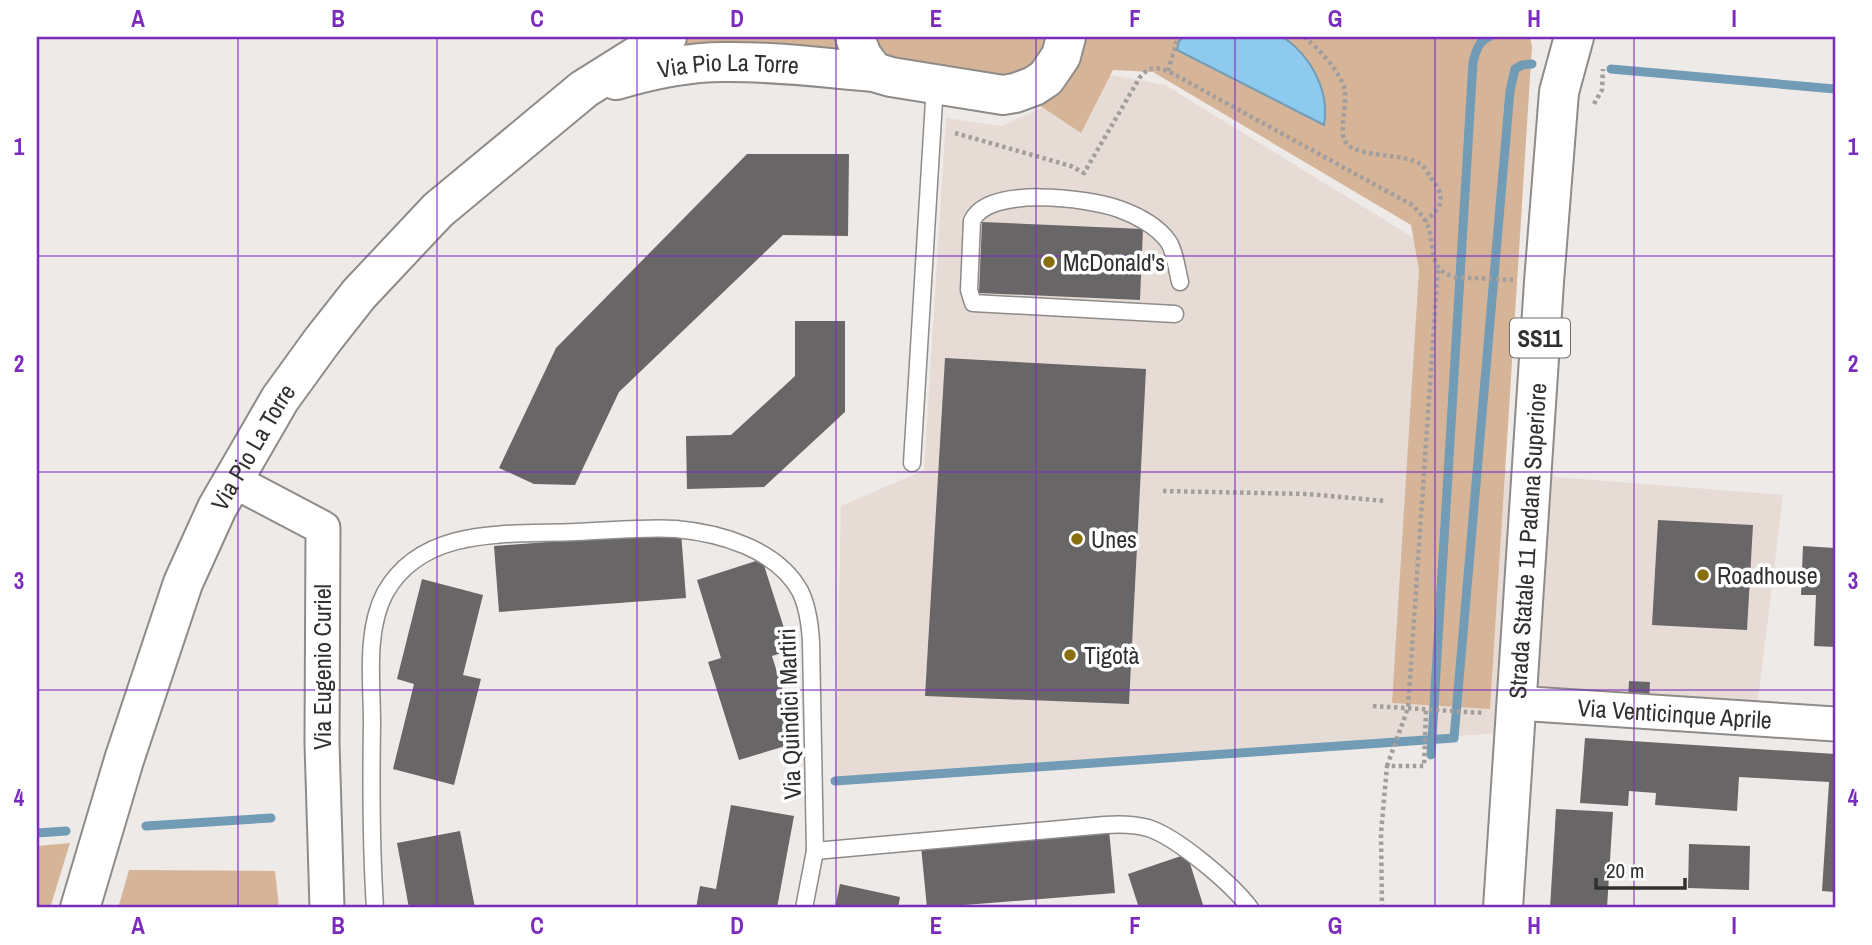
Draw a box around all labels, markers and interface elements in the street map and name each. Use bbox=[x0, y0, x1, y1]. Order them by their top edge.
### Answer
text: A bbox=[131, 3, 145, 34]
text: B bbox=[331, 3, 345, 34]
text: C bbox=[530, 3, 544, 34]
text: D bbox=[730, 3, 744, 34]
text: E bbox=[930, 3, 942, 34]
text: F bbox=[1129, 3, 1141, 34]
text: G bbox=[1328, 3, 1342, 34]
text: H bbox=[1527, 3, 1541, 34]
text: I bbox=[1731, 3, 1737, 34]
street label: Via Pio La Torre bbox=[655, 46, 800, 85]
text: 1 bbox=[14, 131, 25, 162]
text: 1 bbox=[1848, 131, 1859, 162]
place label: McDonald's bbox=[1063, 246, 1165, 278]
marker: McDonald's bbox=[1041, 254, 1057, 270]
road number: SS11 bbox=[1510, 318, 1570, 358]
text: 2 bbox=[14, 348, 24, 379]
text: 2 bbox=[1848, 348, 1858, 379]
street label: Via Pio La Torre bbox=[203, 377, 302, 516]
street label: Strada Statale 11 Padana Superiore bbox=[1501, 382, 1553, 700]
place label: Unes bbox=[1091, 523, 1137, 555]
marker: Unes bbox=[1069, 531, 1085, 547]
place label: Roadhouse bbox=[1717, 559, 1818, 591]
text: 3 bbox=[14, 565, 24, 596]
text: 3 bbox=[1848, 565, 1858, 596]
marker: Roadhouse bbox=[1695, 567, 1711, 583]
street label: Via Eugenio Curiel bbox=[306, 584, 338, 750]
street label: Via Quindici Martiri bbox=[770, 628, 808, 800]
place label: Tigotà bbox=[1084, 639, 1139, 671]
marker: Tigotà bbox=[1062, 647, 1078, 663]
street label: Via Venticinque Aprile bbox=[1576, 691, 1773, 736]
text: 4 bbox=[14, 782, 25, 813]
text: 4 bbox=[1848, 782, 1859, 813]
scale bar bbox=[1596, 847, 1685, 891]
text: 20 m bbox=[1606, 856, 1644, 885]
text: A bbox=[131, 910, 145, 941]
text: B bbox=[331, 910, 345, 941]
text: C bbox=[530, 910, 544, 941]
text: D bbox=[730, 910, 744, 941]
text: E bbox=[930, 910, 942, 941]
text: F bbox=[1129, 910, 1141, 941]
text: G bbox=[1328, 910, 1342, 941]
text: H bbox=[1527, 910, 1541, 941]
text: I bbox=[1731, 910, 1737, 941]

